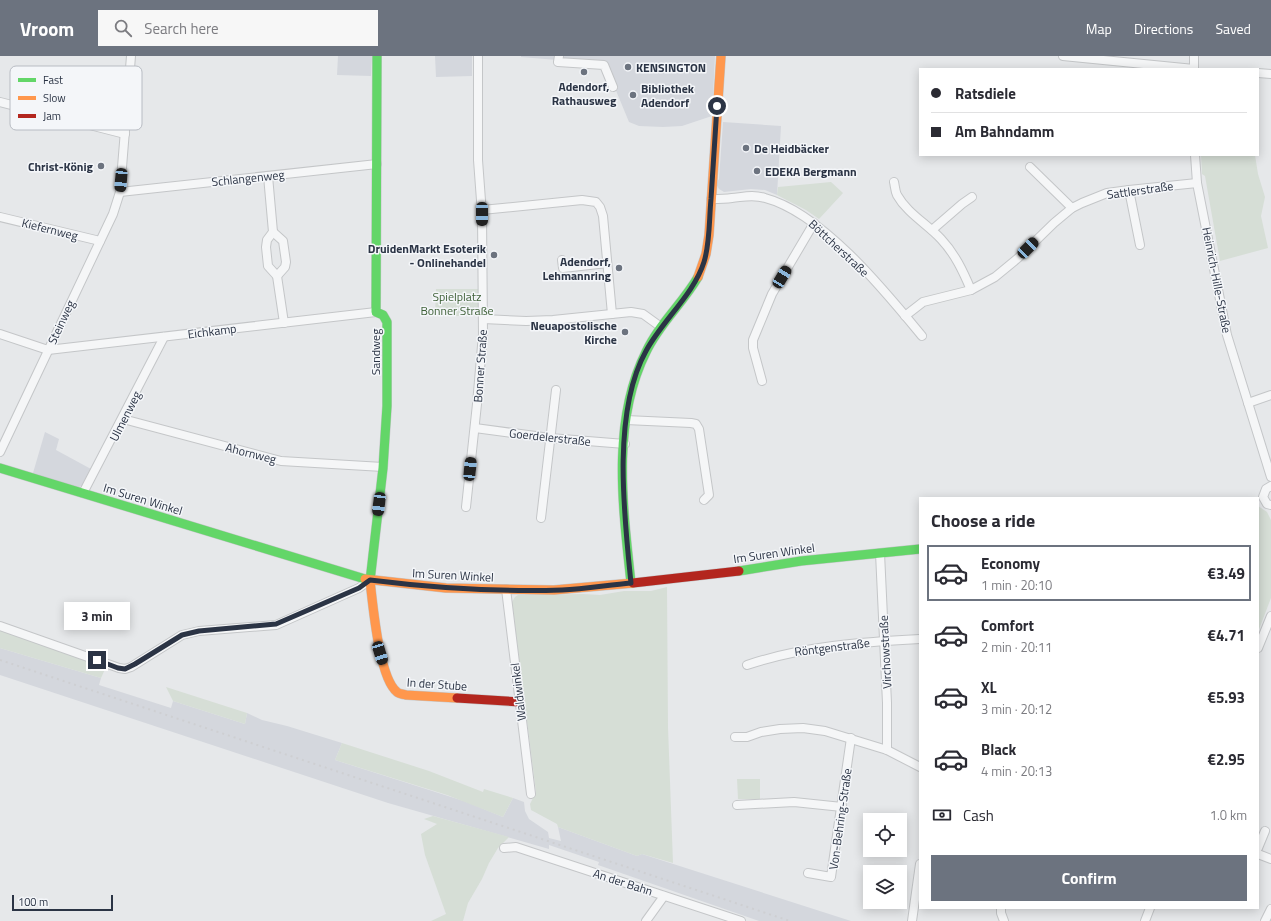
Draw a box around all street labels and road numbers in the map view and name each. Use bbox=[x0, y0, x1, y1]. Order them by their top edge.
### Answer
street label: Schlangenweg bbox=[211, 165, 285, 191]
street label: Sattlerstraße bbox=[1106, 176, 1174, 204]
street label: Kiefernweg bbox=[20, 213, 80, 245]
street label: Böttcherstraße bbox=[804, 215, 874, 281]
street label: Heinrich-Hille-Straße bbox=[1197, 225, 1237, 335]
street label: Steinweg bbox=[42, 297, 80, 347]
street label: Eichkamp bbox=[187, 319, 237, 343]
street label: Sandweg bbox=[366, 329, 385, 375]
street label: Bonner Straße bbox=[468, 329, 492, 403]
street label: Ulmenweg bbox=[104, 387, 146, 445]
street label: Goerdelerstraße bbox=[508, 423, 592, 451]
street label: Ahornweg bbox=[224, 438, 278, 468]
street label: Im Suren Winkel bbox=[101, 478, 185, 520]
street label: Im Suren Winkel bbox=[732, 538, 816, 568]
street label: Im Suren Winkel bbox=[412, 563, 494, 587]
street label: Virchowstraße bbox=[874, 615, 896, 689]
street label: Röntgenstraße bbox=[793, 633, 871, 661]
street label: Waldwinkel bbox=[505, 662, 531, 722]
street label: In der Stube bbox=[406, 672, 468, 696]
street label: Von-Behring-Straße bbox=[823, 767, 857, 871]
street label: An der Bahn bbox=[591, 863, 655, 901]

